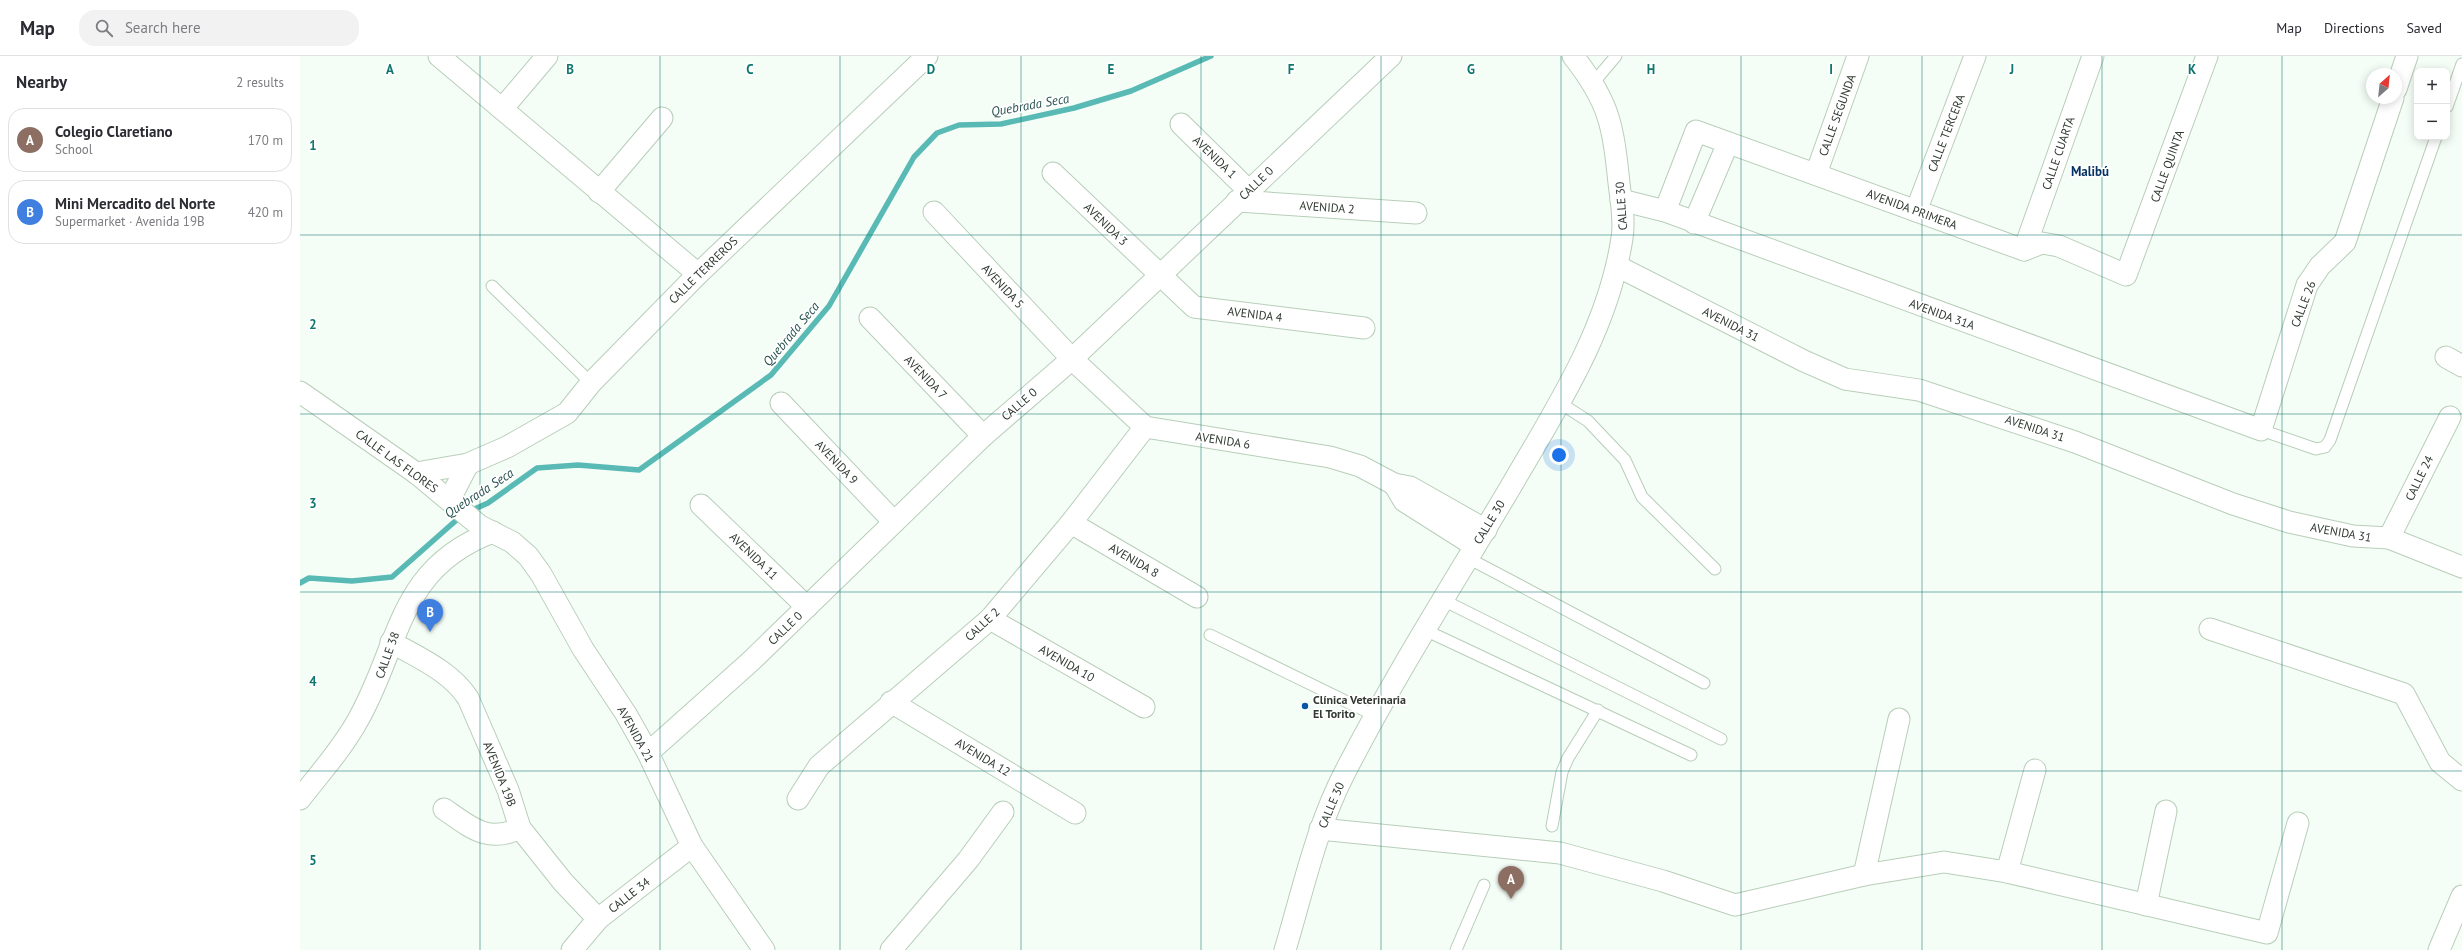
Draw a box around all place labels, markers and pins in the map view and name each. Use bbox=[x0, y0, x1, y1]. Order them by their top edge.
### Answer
pin: B bbox=[417, 599, 443, 632]
place label: Clínica Veterinaria El Torito bbox=[1313, 692, 1406, 721]
marker: Clínica Veterinaria El Torito bbox=[1300, 701, 1310, 711]
pin: A bbox=[1498, 866, 1524, 899]

